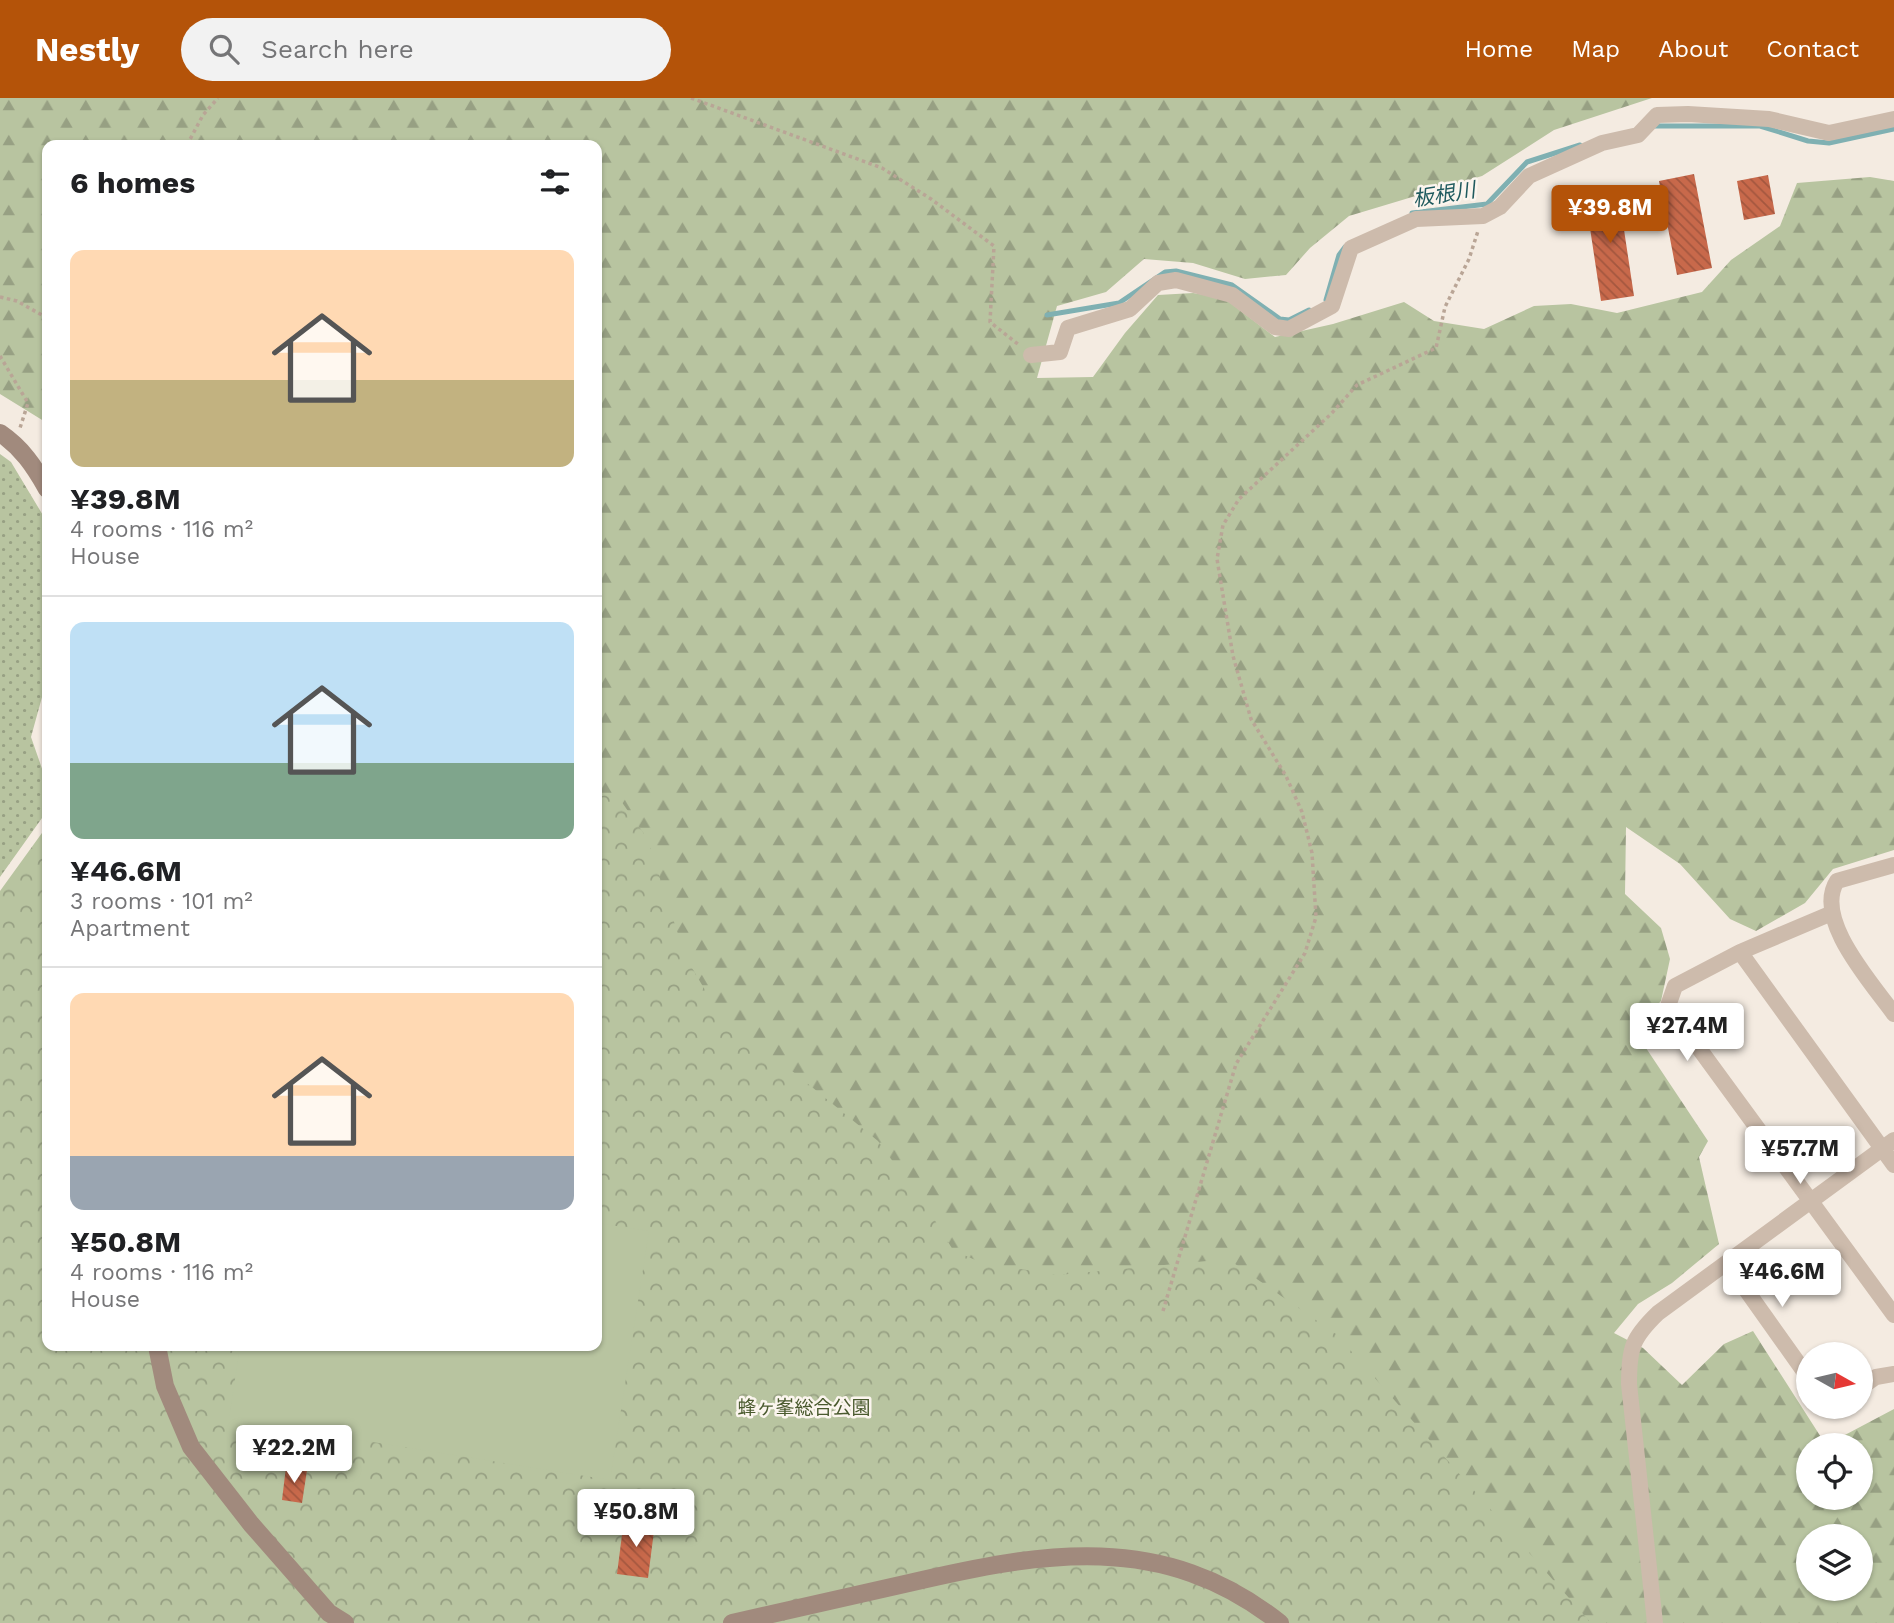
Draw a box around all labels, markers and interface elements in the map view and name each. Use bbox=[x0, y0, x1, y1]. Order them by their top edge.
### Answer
search box bbox=[181, 18, 671, 81]
text: Nestly bbox=[35, 30, 139, 69]
icon: search bbox=[205, 30, 243, 68]
text: Search here bbox=[261, 34, 414, 64]
text: Home bbox=[1465, 35, 1533, 63]
text: Map bbox=[1571, 35, 1620, 63]
text: About bbox=[1658, 35, 1728, 63]
text: Contact bbox=[1766, 35, 1859, 63]
icon: filters bbox=[536, 163, 574, 201]
text: 6 homes bbox=[70, 165, 195, 200]
water label: 板根川 bbox=[1411, 176, 1479, 211]
pin: ¥39.8M bbox=[1553, 186, 1667, 245]
text: ¥39.8M bbox=[1567, 194, 1653, 221]
icon: home bbox=[259, 295, 385, 421]
text: ¥39.8M bbox=[70, 481, 181, 516]
text: 4 rooms · 116 m² bbox=[70, 516, 253, 543]
text: House bbox=[70, 543, 140, 570]
icon: home bbox=[259, 667, 385, 793]
text: ¥46.6M bbox=[70, 853, 182, 888]
text: 3 rooms · 101 m² bbox=[70, 888, 253, 915]
text: Apartment bbox=[70, 915, 190, 942]
pin: ¥27.4M bbox=[1630, 1004, 1744, 1063]
text: ¥27.4M bbox=[1646, 1012, 1728, 1039]
icon: home bbox=[259, 1038, 385, 1164]
pin: ¥57.7M bbox=[1743, 1126, 1857, 1186]
text: ¥57.7M bbox=[1761, 1135, 1839, 1162]
text: ¥50.8M bbox=[70, 1224, 181, 1259]
pin: ¥46.6M bbox=[1725, 1250, 1839, 1309]
text: ¥46.6M bbox=[1739, 1258, 1825, 1285]
text: 4 rooms · 116 m² bbox=[70, 1259, 253, 1286]
text: House bbox=[70, 1286, 140, 1313]
north arrow bbox=[1796, 1342, 1872, 1419]
map controls bbox=[1796, 1342, 1873, 1601]
park label: 蜂ヶ峯総合公園 bbox=[737, 1396, 871, 1419]
pin: ¥22.2M bbox=[237, 1426, 351, 1485]
button: locate bbox=[1796, 1433, 1873, 1510]
text: ¥22.2M bbox=[252, 1434, 336, 1461]
pin: ¥50.8M bbox=[579, 1490, 693, 1549]
text: ¥50.8M bbox=[593, 1498, 679, 1525]
button: layers bbox=[1796, 1524, 1873, 1601]

